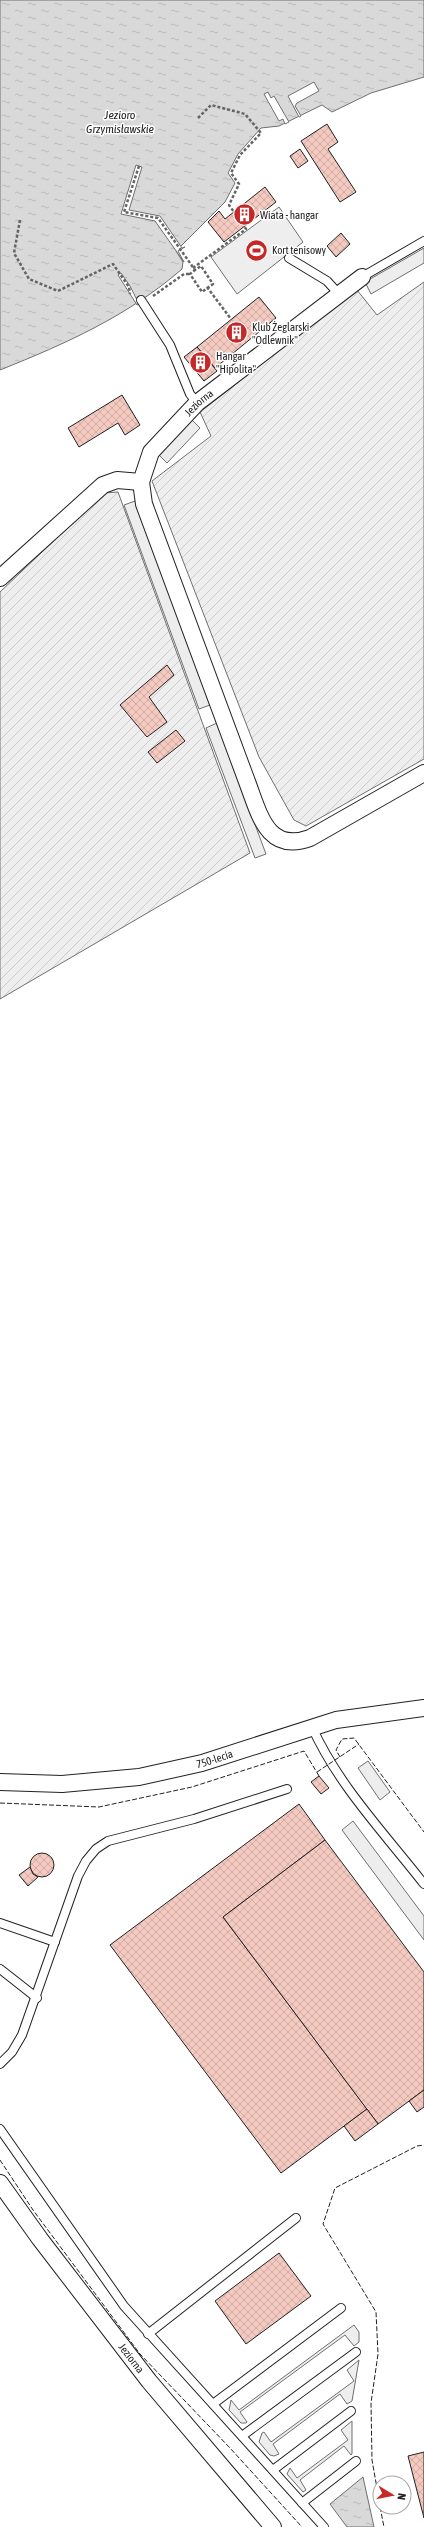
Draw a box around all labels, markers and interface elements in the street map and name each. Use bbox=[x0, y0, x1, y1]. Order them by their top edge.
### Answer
water label: Jezioro Grzymisławskie bbox=[86, 108, 154, 136]
building icon: Wiata - hangar bbox=[231, 202, 257, 228]
place label: Wiata - hangar bbox=[260, 209, 319, 221]
sports icon: Kort tenisowy bbox=[244, 237, 270, 263]
place label: Kort tenisowy bbox=[272, 244, 327, 256]
building icon: Klub Żeglarski "Odlewnik" bbox=[223, 320, 249, 346]
place label: Klub Żeglarski "Odlewnik" bbox=[252, 321, 309, 346]
building icon: Hangar "Hipolita" bbox=[187, 349, 213, 375]
place label: Hangar "Hipolita" bbox=[216, 350, 257, 375]
street label: Jeziorna bbox=[182, 387, 215, 418]
street label: 750-lecia bbox=[195, 1748, 234, 1770]
street label: Jeziorna bbox=[116, 2341, 147, 2375]
north arrow bbox=[372, 2475, 412, 2515]
text: N bbox=[395, 2492, 408, 2501]

